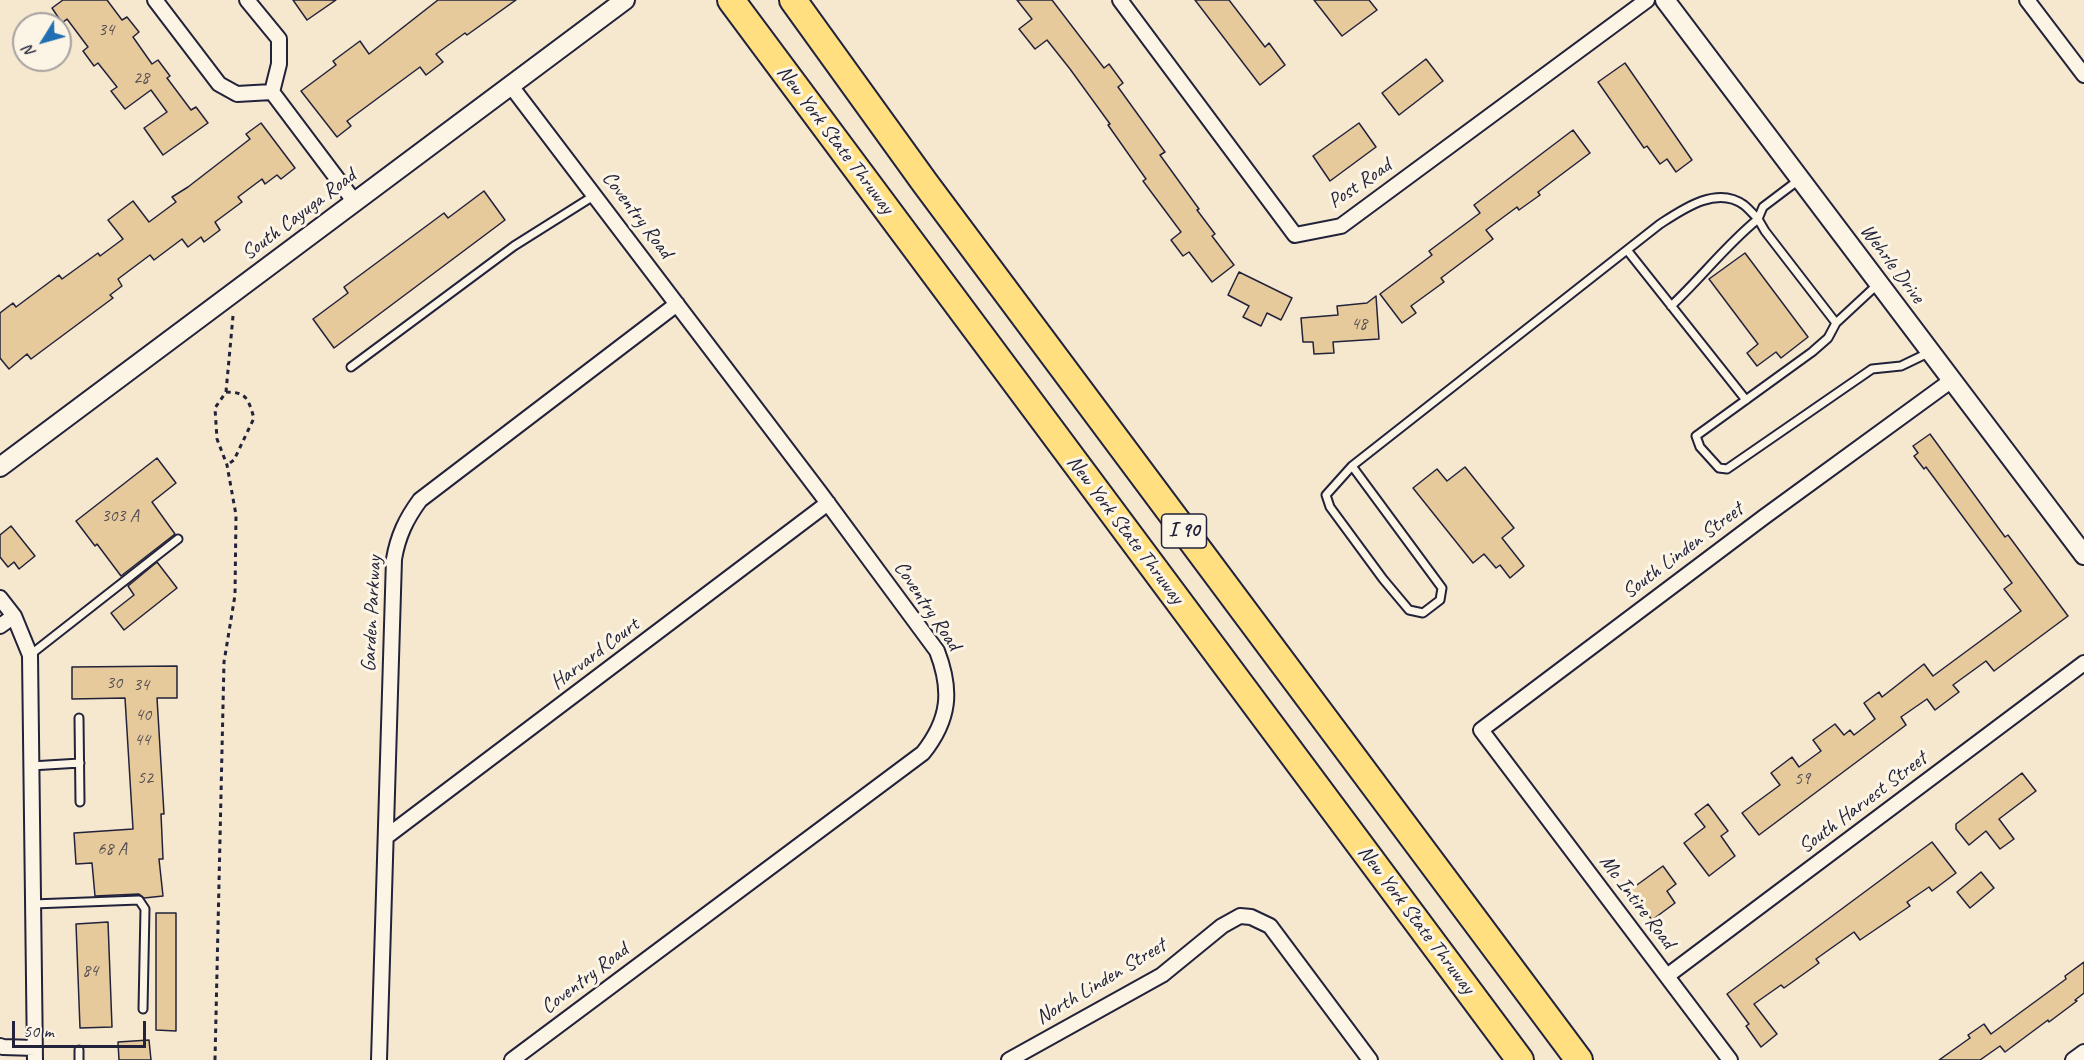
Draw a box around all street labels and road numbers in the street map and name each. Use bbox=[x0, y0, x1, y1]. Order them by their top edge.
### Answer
street label: New York State Thruway bbox=[771, 61, 899, 219]
street label: Post Road bbox=[1324, 154, 1396, 214]
street label: South Cayuga Road bbox=[237, 164, 361, 266]
street label: Coventry Road bbox=[596, 166, 678, 264]
street label: Wehrle Drive bbox=[1854, 219, 1930, 309]
street label: New York State Thruway bbox=[1061, 451, 1189, 609]
street label: South Linden Street bbox=[1618, 497, 1748, 605]
road number: I 90 bbox=[1162, 514, 1206, 548]
street label: Garden Parkway bbox=[356, 555, 388, 673]
street label: Coventry Road bbox=[888, 556, 966, 656]
street label: Harvard Court bbox=[546, 613, 644, 695]
street label: South Harvest Street bbox=[1794, 747, 1932, 859]
street label: New York State Thruway bbox=[1352, 841, 1480, 999]
street label: Mc Intire Road bbox=[1594, 850, 1680, 954]
street label: North Linden Street bbox=[1032, 933, 1170, 1031]
street label: Coventry Road bbox=[536, 938, 634, 1020]

